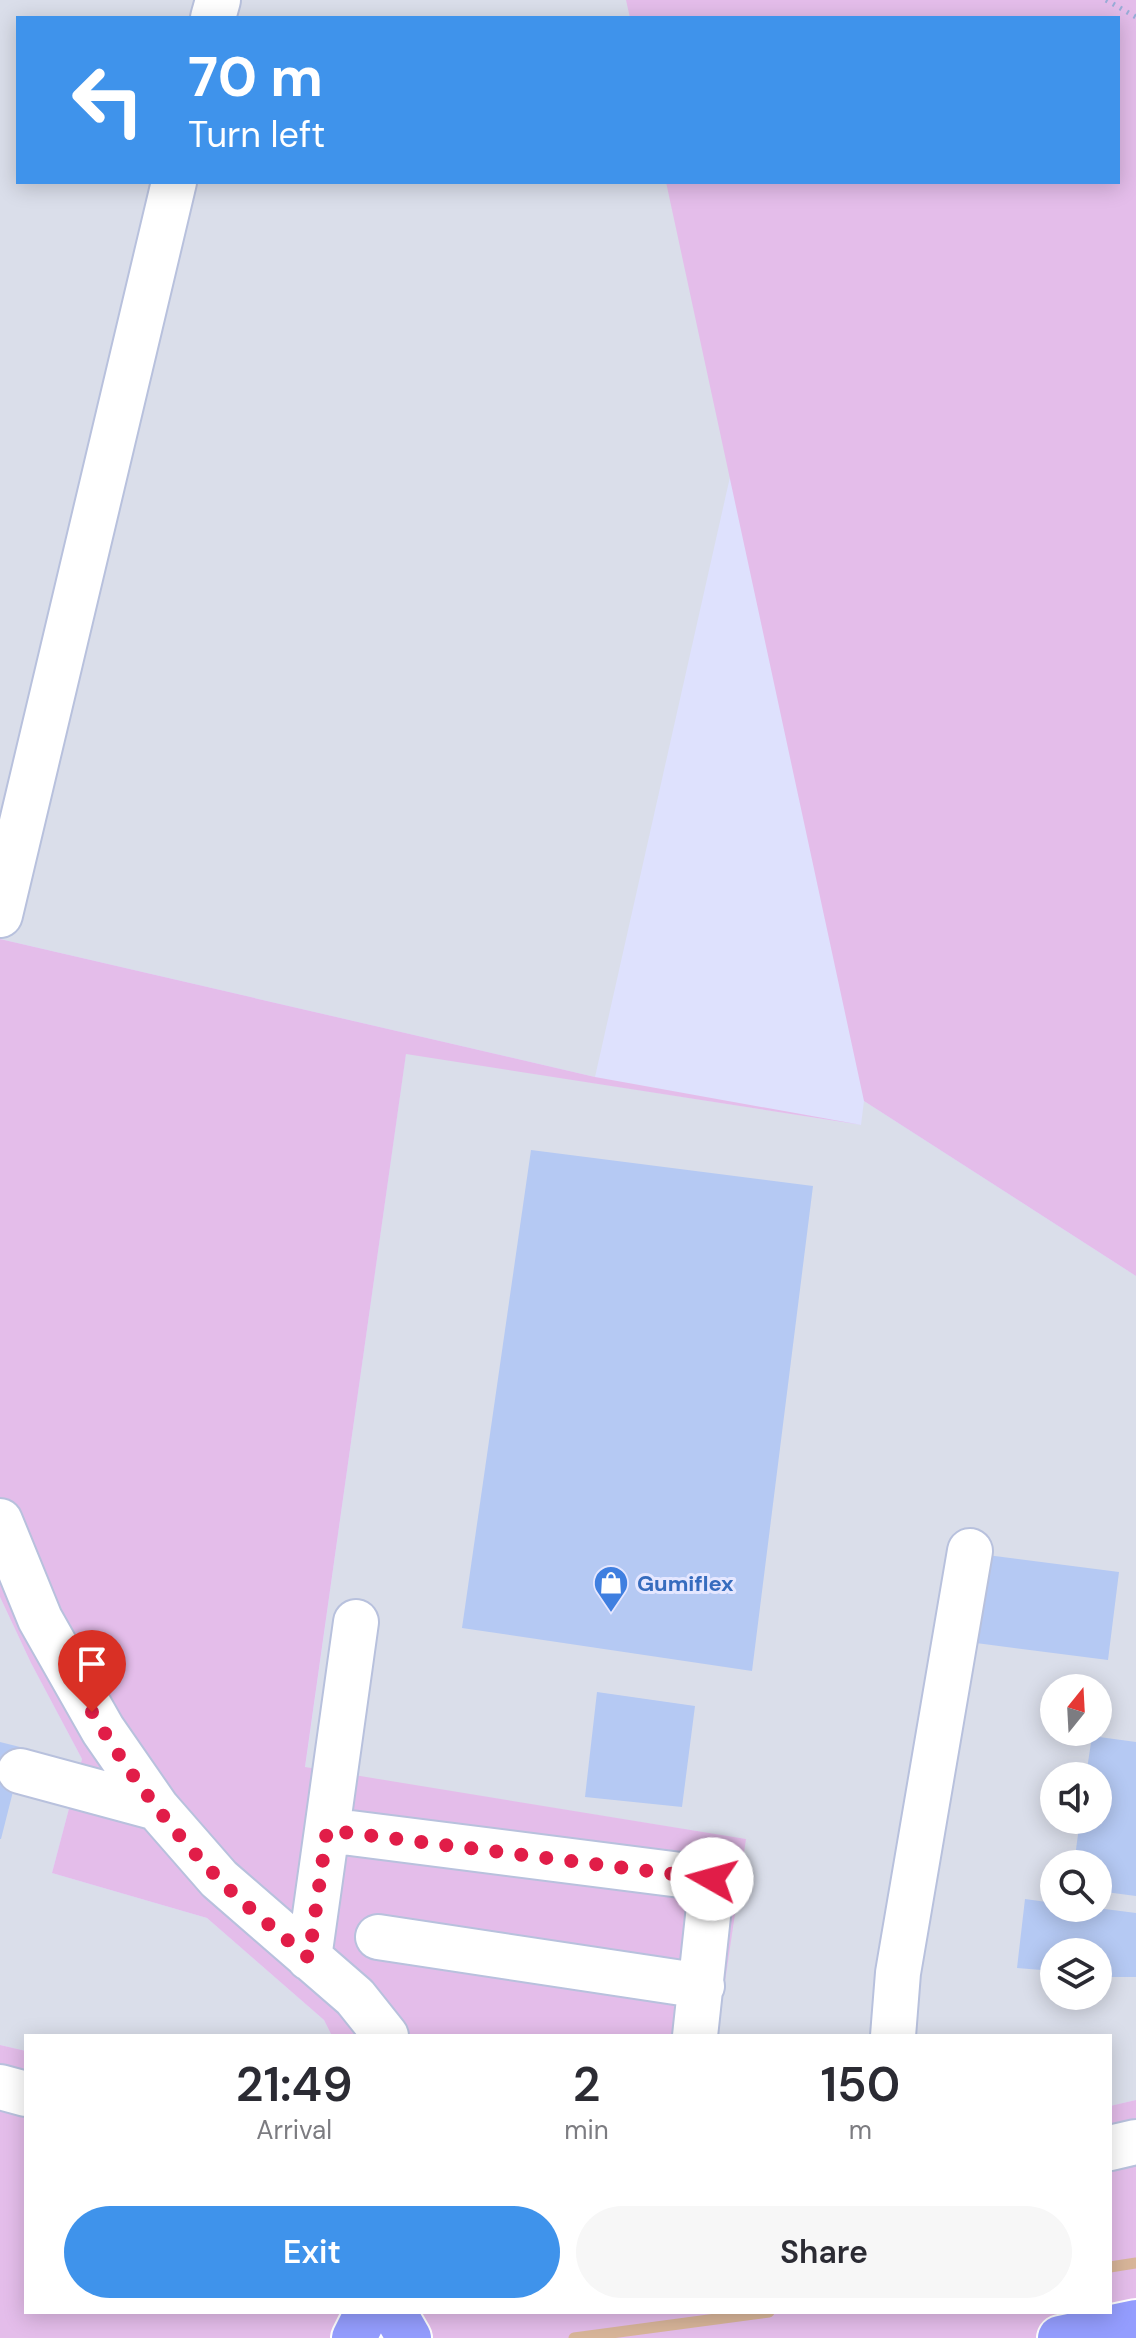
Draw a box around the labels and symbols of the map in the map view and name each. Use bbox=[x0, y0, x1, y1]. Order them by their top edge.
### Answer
shop icon: Gumiflex bbox=[592, 1564, 630, 1614]
place label: Gumiflex bbox=[637, 1569, 734, 1598]
pin bbox=[58, 1630, 126, 1712]
north arrow bbox=[1040, 1674, 1112, 1746]
position arrow bbox=[670, 1837, 754, 1921]

